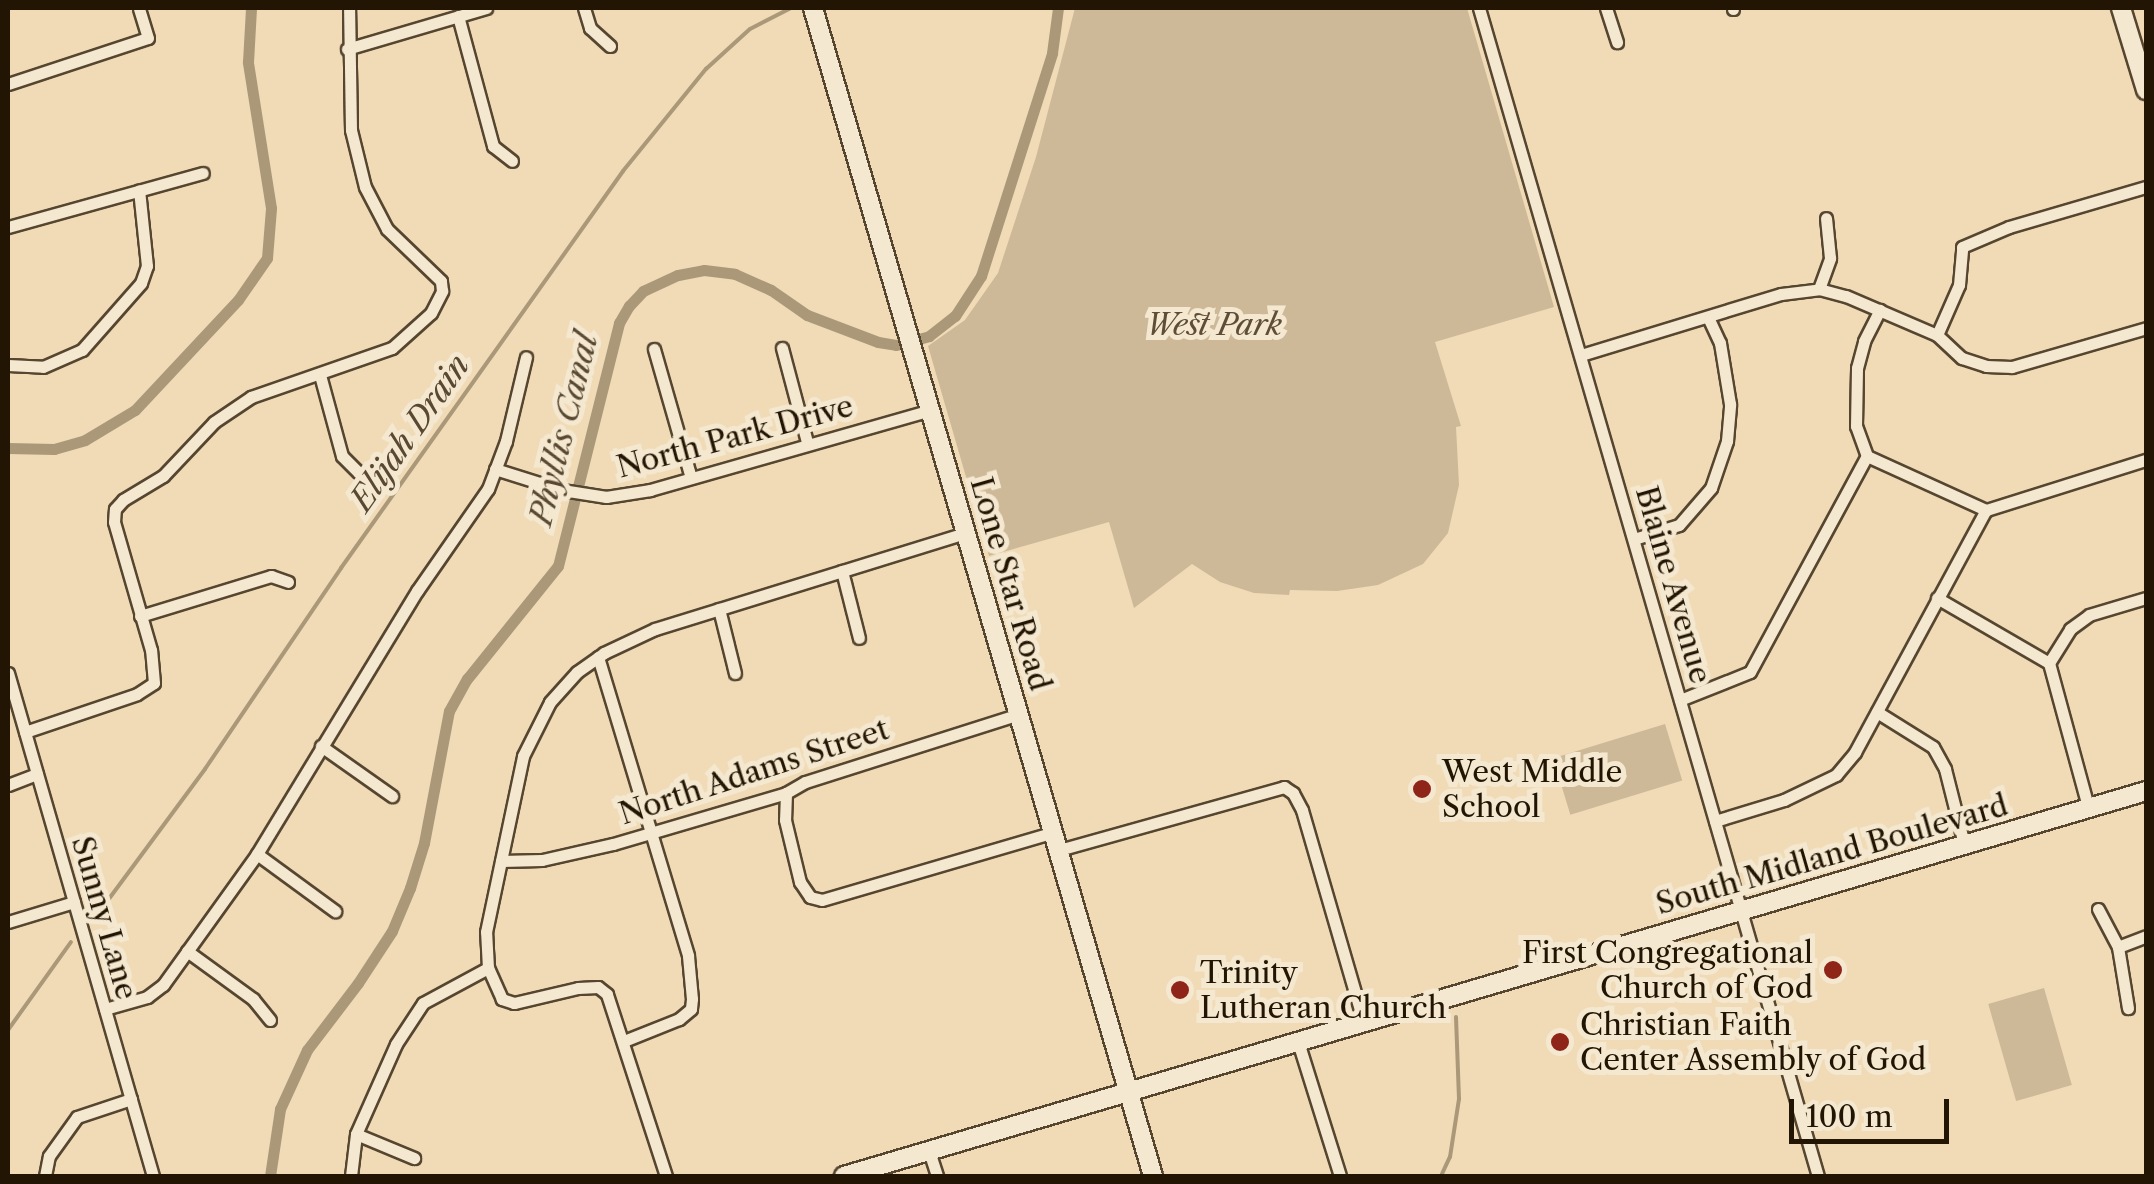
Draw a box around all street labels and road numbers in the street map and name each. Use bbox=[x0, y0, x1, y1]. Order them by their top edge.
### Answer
street label: North Park Drive bbox=[613, 388, 857, 486]
street label: Lone Star Road bbox=[962, 473, 1058, 695]
street label: Blaine Avenue bbox=[1627, 482, 1719, 688]
street label: North Adams Street bbox=[614, 711, 894, 833]
street label: South Midland Boulevard bbox=[1652, 787, 2012, 923]
street label: Sunny Lane bbox=[63, 832, 145, 1004]

